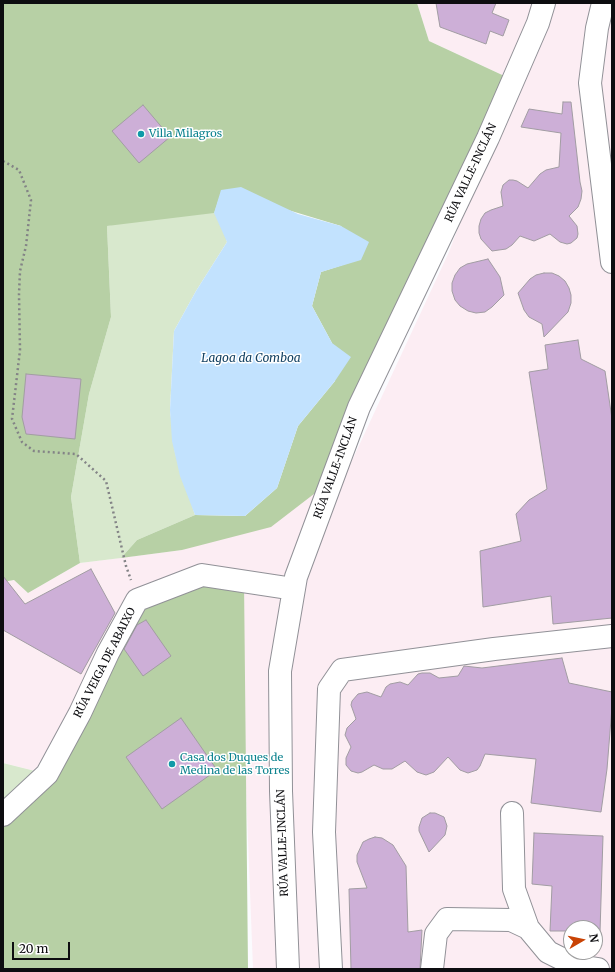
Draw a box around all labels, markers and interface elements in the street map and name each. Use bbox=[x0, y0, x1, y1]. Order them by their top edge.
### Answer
street label: RÚA VALLE-INCLÁN bbox=[442, 122, 500, 224]
place label: Villa Milagros bbox=[149, 127, 222, 141]
marker: Villa Milagros bbox=[136, 129, 146, 139]
water label: Lagoa da Comboa bbox=[201, 352, 301, 366]
street label: RÚA VALLE-INCLÁN bbox=[311, 415, 361, 521]
street label: RÚA VEIGA DE ABAIXO bbox=[71, 606, 139, 720]
place label: Casa dos Duques de Medina de las Torres bbox=[180, 751, 290, 777]
marker: Casa dos Duques de Medina de las Torres bbox=[167, 759, 177, 769]
street label: RÚA VALLE-INCLÁN bbox=[275, 789, 291, 897]
north arrow bbox=[563, 920, 603, 960]
text: N bbox=[586, 933, 601, 944]
scale bar bbox=[14, 934, 72, 960]
text: 20 m bbox=[19, 941, 48, 956]

